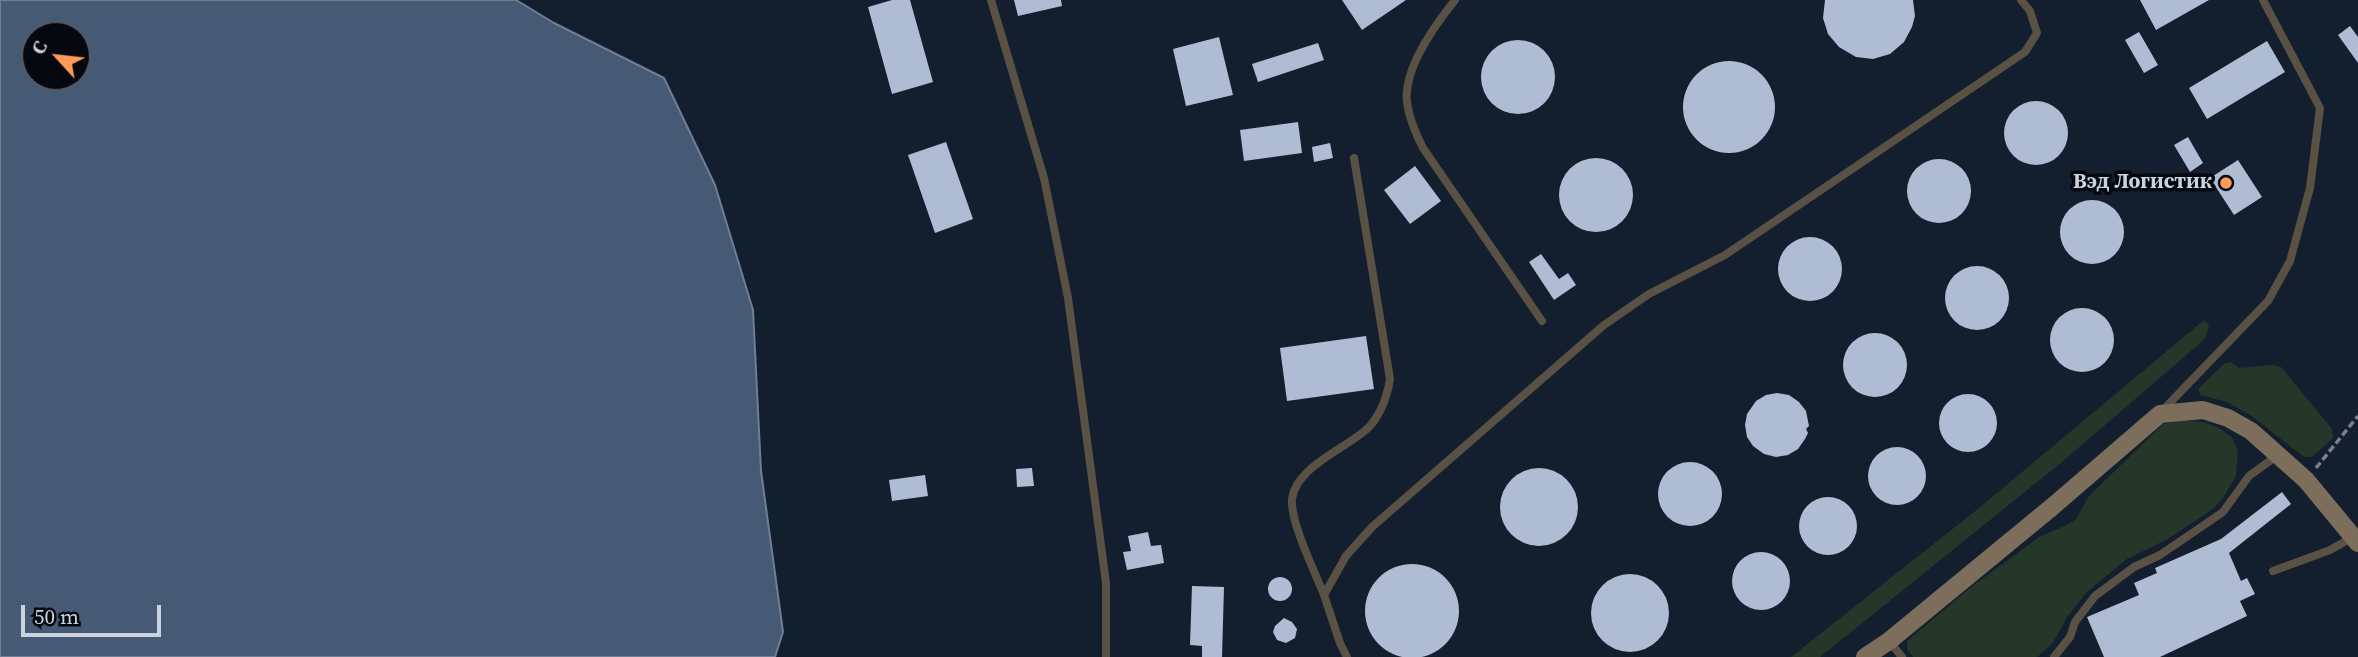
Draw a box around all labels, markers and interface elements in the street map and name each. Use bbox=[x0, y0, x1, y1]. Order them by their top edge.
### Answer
north arrow bbox=[21, 21, 91, 91]
text: С bbox=[25, 36, 53, 59]
place label: Вэд Логистик bbox=[2073, 170, 2212, 196]
marker: Вэд Логистик bbox=[2218, 175, 2234, 191]
scale bar bbox=[24, 590, 164, 634]
text: 50 m bbox=[34, 602, 79, 631]

